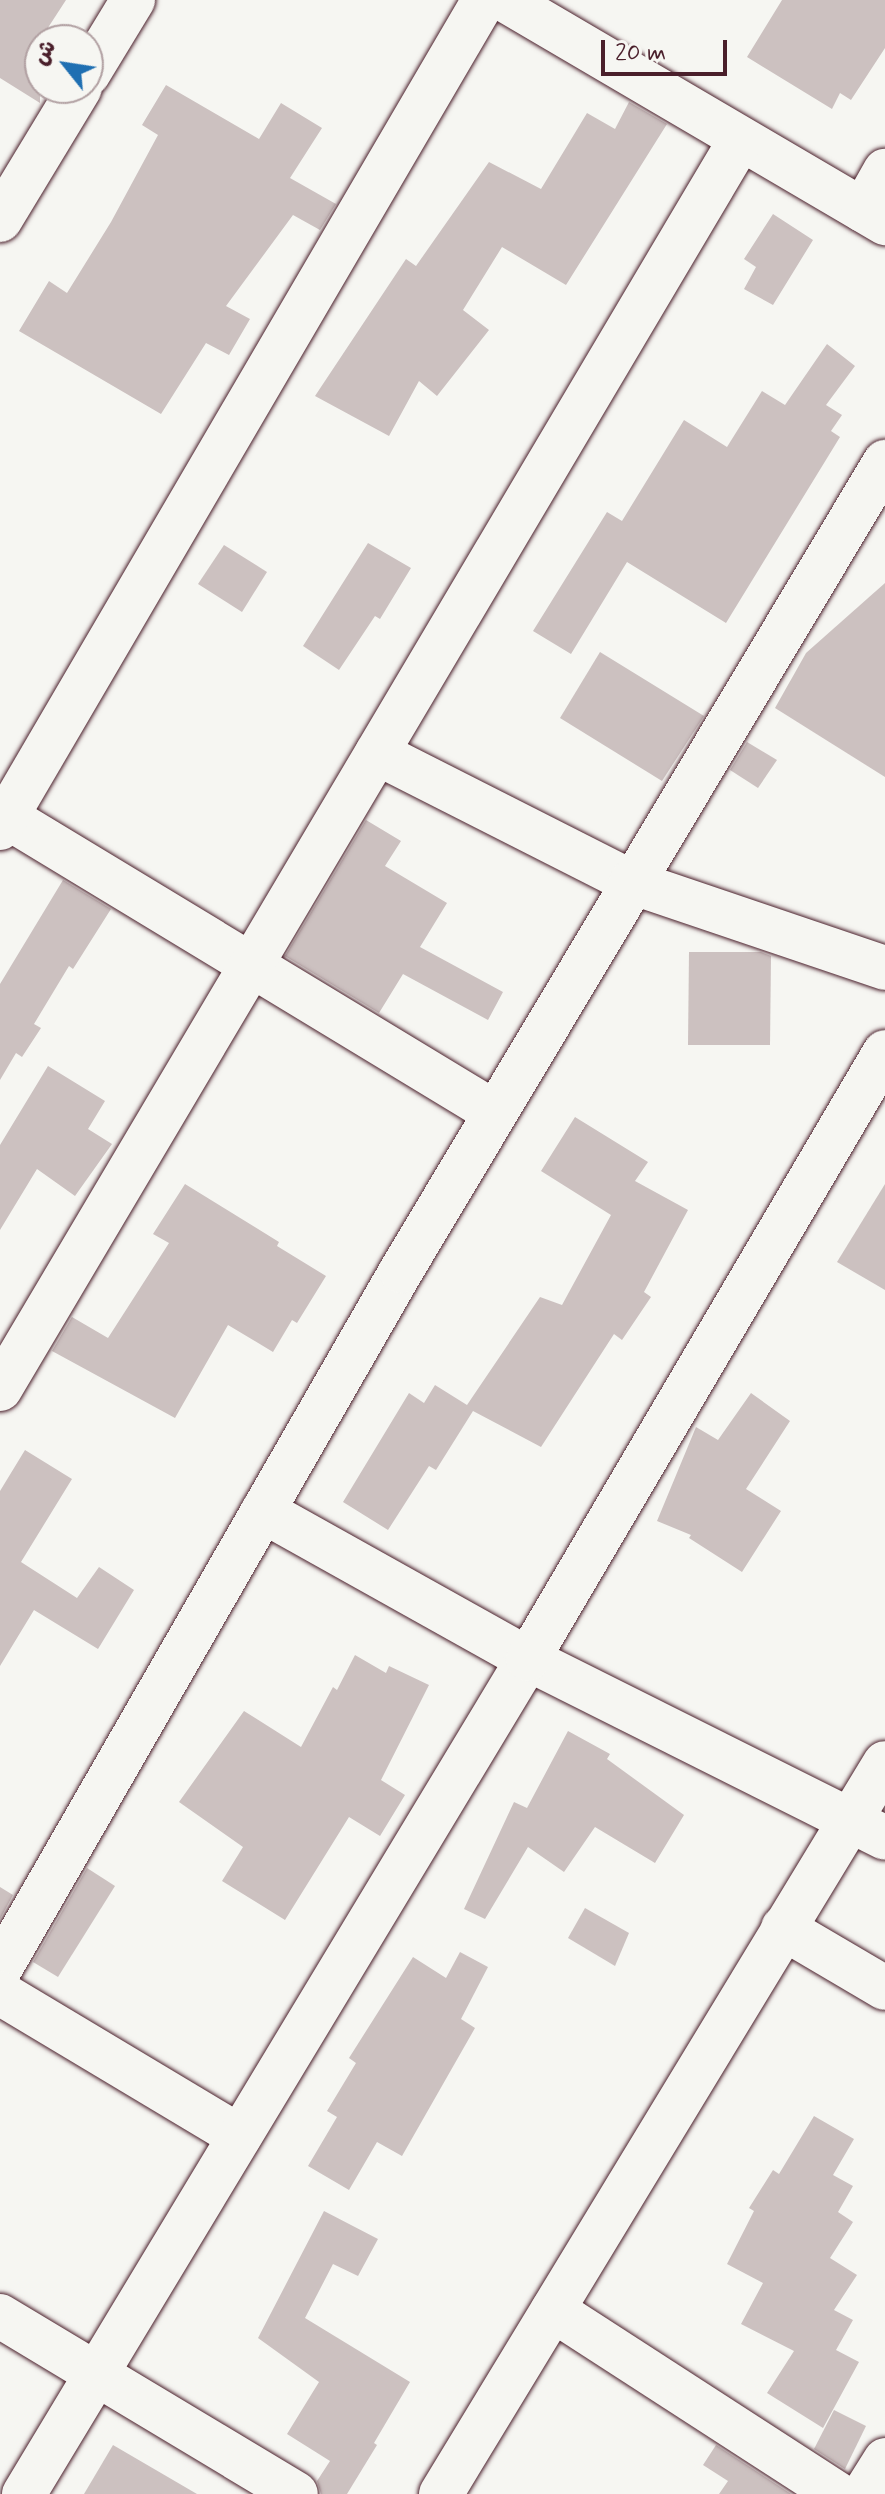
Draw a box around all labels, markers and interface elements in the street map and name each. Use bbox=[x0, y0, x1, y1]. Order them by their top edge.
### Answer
north arrow bbox=[24, 24, 104, 104]
scale bar bbox=[605, 24, 731, 74]
text: ش bbox=[27, 36, 63, 70]
text: 20 m bbox=[615, 38, 666, 69]

